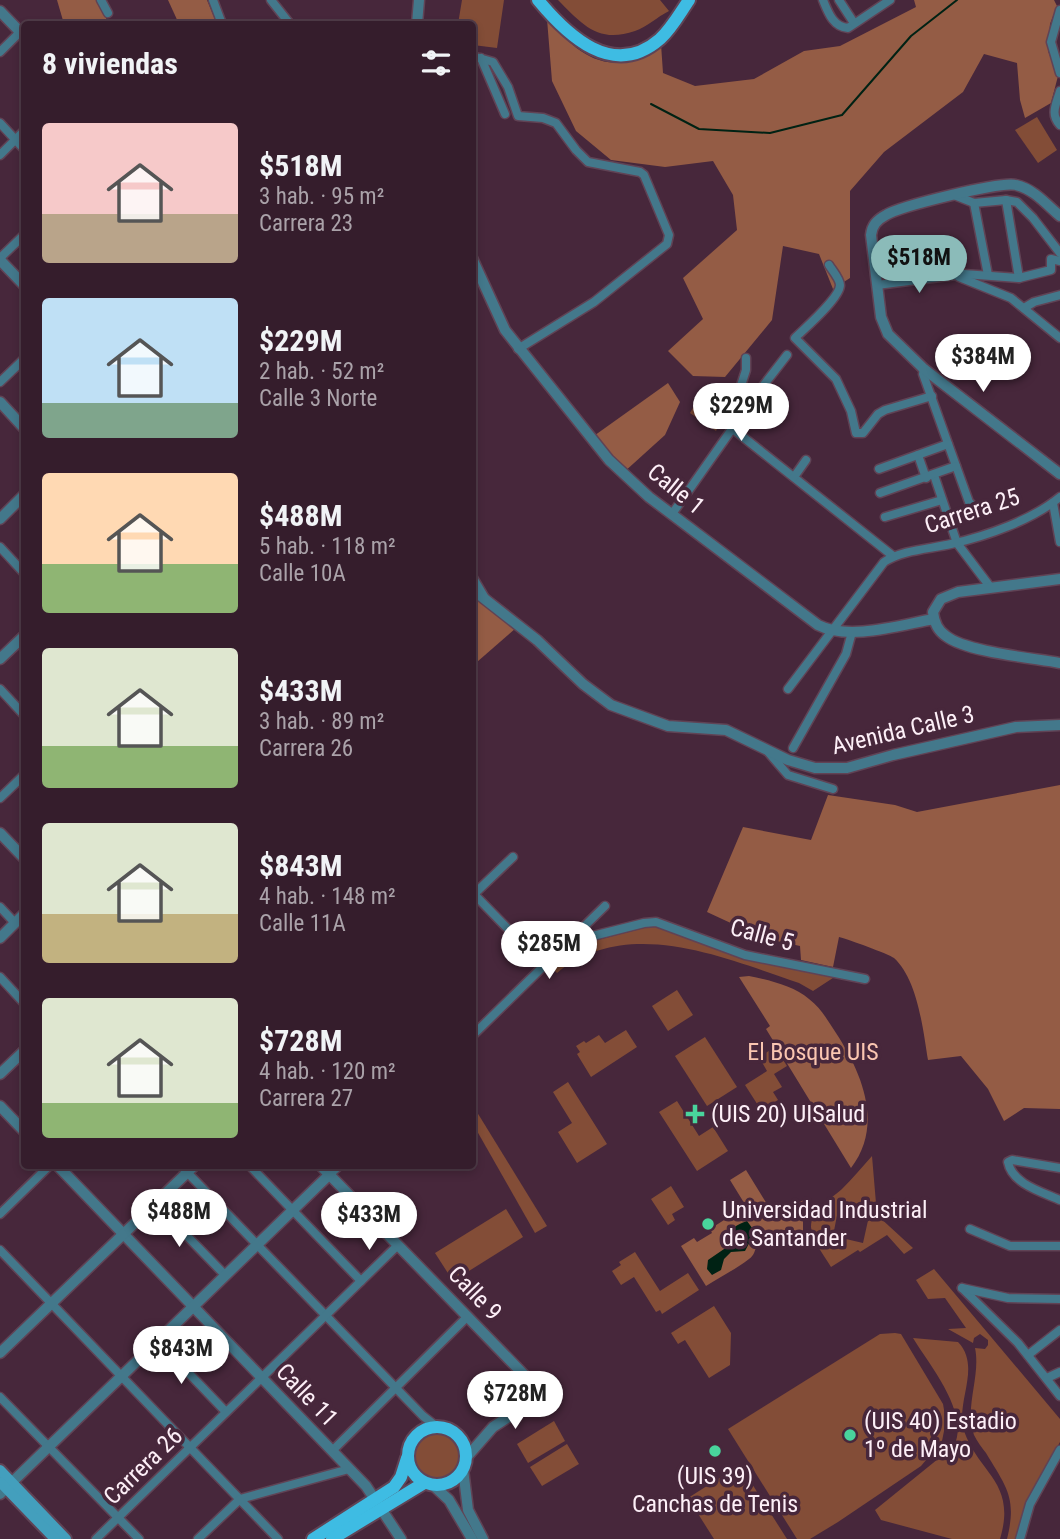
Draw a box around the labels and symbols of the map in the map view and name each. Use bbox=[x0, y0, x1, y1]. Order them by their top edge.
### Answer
pin: $518M bbox=[870, 236, 968, 295]
pin: $384M bbox=[934, 334, 1032, 394]
pin: $229M bbox=[692, 384, 790, 443]
street label: Calle 1 bbox=[642, 458, 710, 520]
street label: Carrera 25 bbox=[921, 482, 1023, 540]
street label: Avenida Calle 3 bbox=[829, 700, 977, 760]
street label: Calle 5 bbox=[727, 913, 797, 957]
pin: $285M bbox=[500, 922, 598, 981]
park label: El Bosque UIS bbox=[747, 1038, 879, 1066]
place label: (UIS 20) UISalud bbox=[711, 1100, 865, 1128]
marker: (UIS 20) UISalud bbox=[685, 1104, 705, 1124]
pin: $488M bbox=[130, 1190, 228, 1249]
pin: $433M bbox=[320, 1192, 418, 1252]
place label: Universidad Industrial de Santander bbox=[722, 1196, 928, 1252]
marker: Universidad Industrial de Santander bbox=[700, 1216, 716, 1232]
street label: Calle 9 bbox=[442, 1260, 508, 1326]
pin: $843M bbox=[132, 1326, 230, 1386]
street label: Calle 11 bbox=[270, 1358, 344, 1432]
pin: $728M bbox=[466, 1372, 564, 1431]
place label: (UIS 40) Estadio 1º de Mayo bbox=[864, 1407, 1017, 1463]
street label: Carrera 26 bbox=[98, 1422, 188, 1510]
marker: (UIS 40) Estadio 1º de Mayo bbox=[842, 1427, 858, 1443]
marker: (UIS 39) Canchas de Tenis bbox=[707, 1443, 723, 1459]
place label: (UIS 39) Canchas de Tenis bbox=[632, 1462, 798, 1518]

